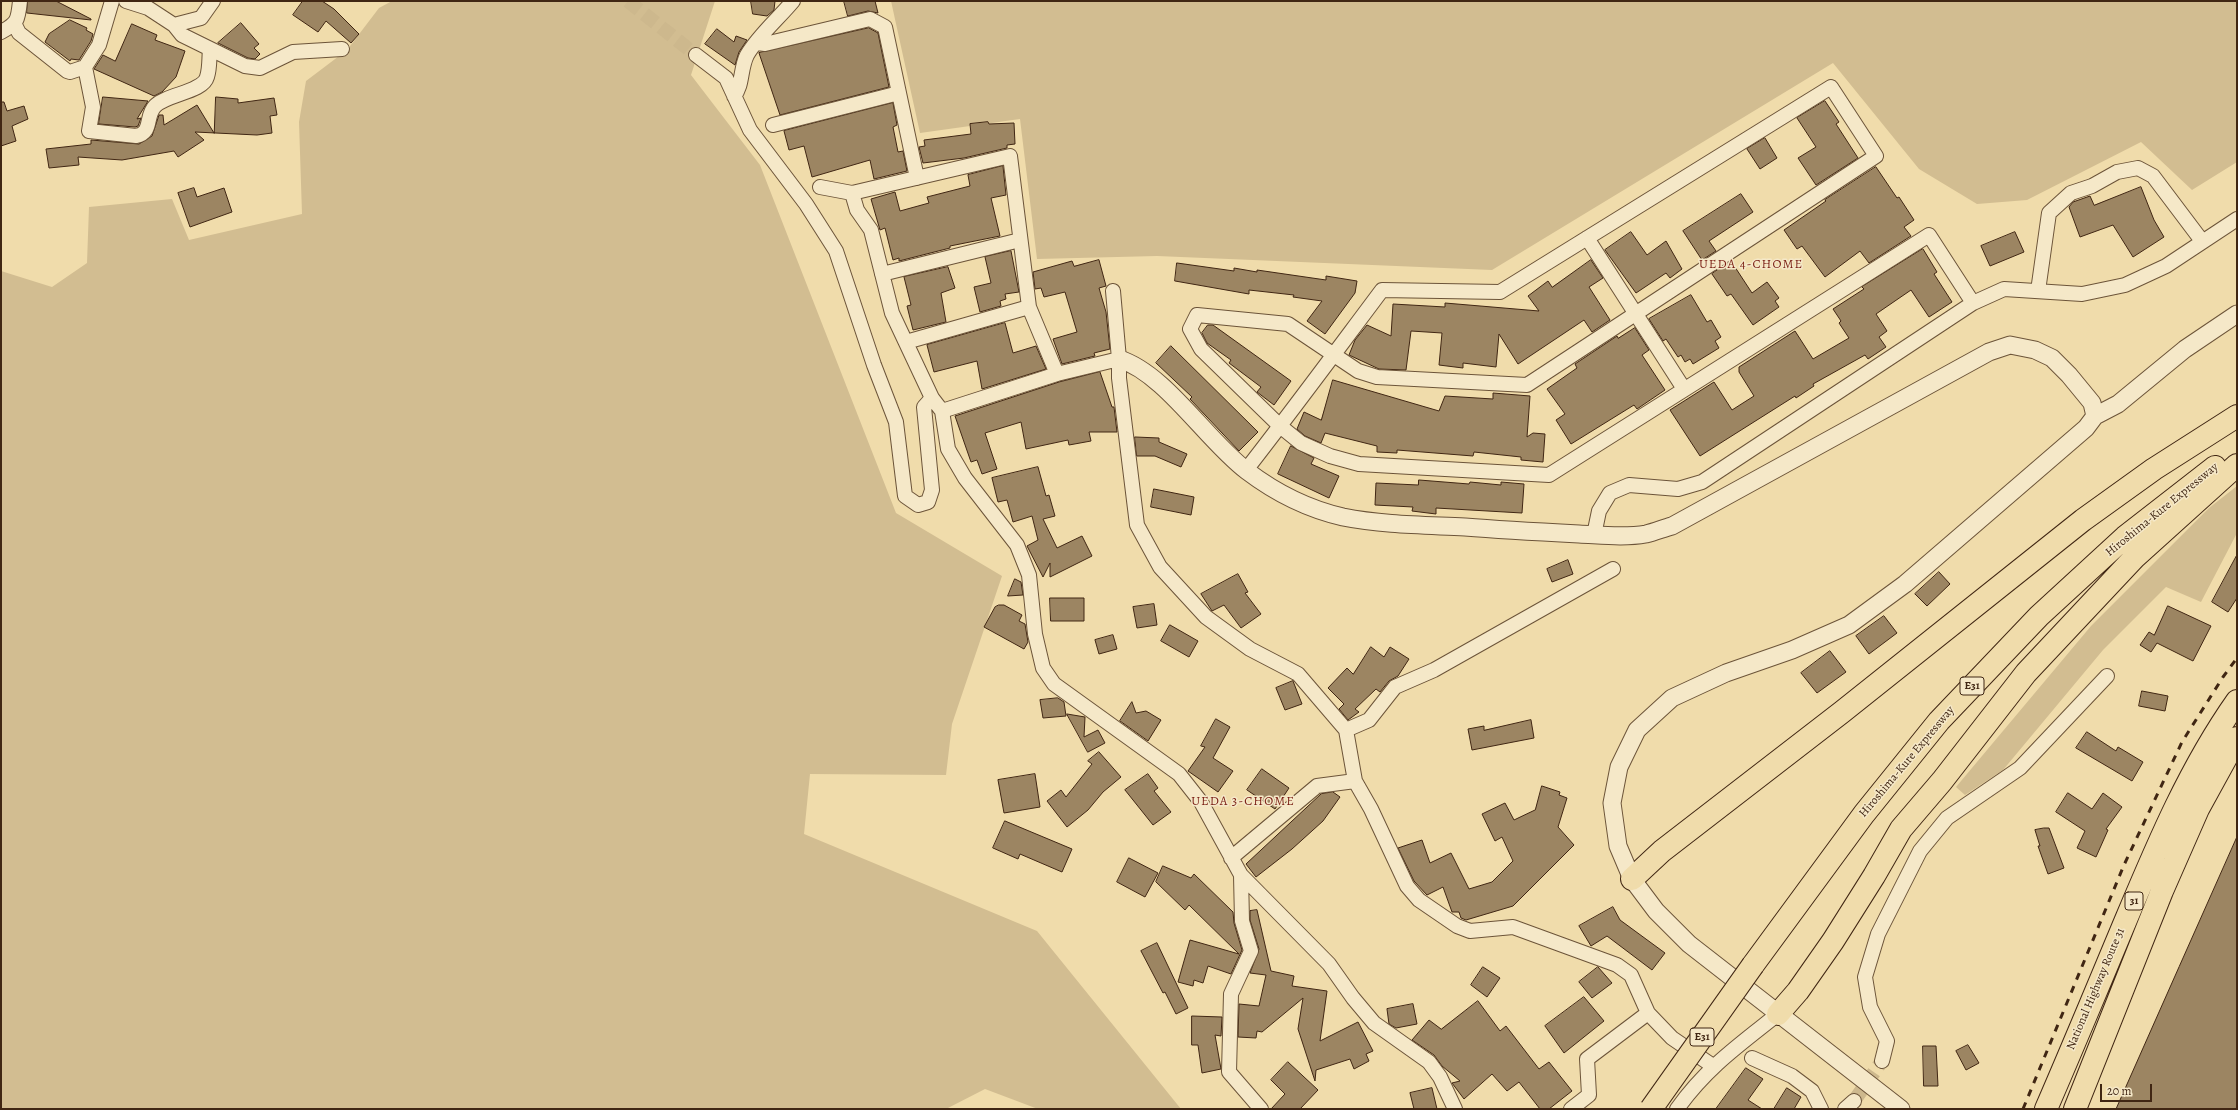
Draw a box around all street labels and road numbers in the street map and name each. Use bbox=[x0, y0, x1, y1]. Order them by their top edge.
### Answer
street label: Hiroshima-Kure Expressway bbox=[2103, 460, 2221, 560]
road number: E31 bbox=[1960, 677, 1984, 695]
street label: Hiroshima-Kure Expressway bbox=[1856, 703, 1958, 821]
road number: 31 bbox=[2125, 892, 2143, 910]
street label: National Highway Route 31 bbox=[2064, 926, 2128, 1052]
road number: E31 bbox=[1690, 1028, 1714, 1046]

